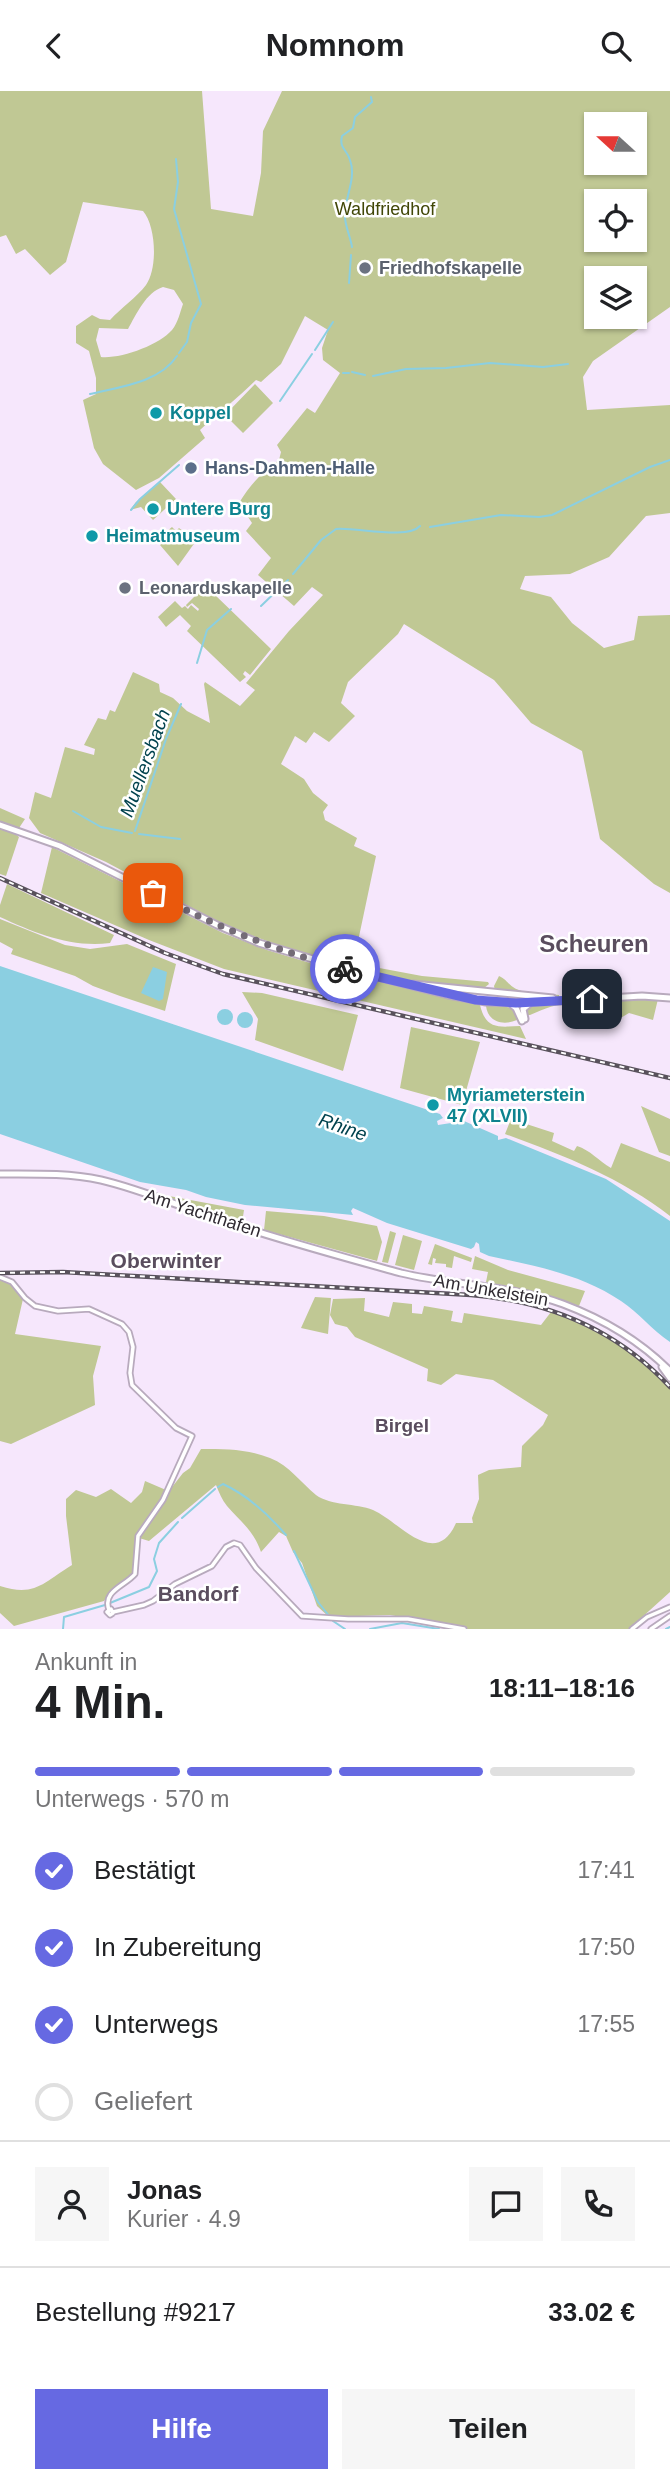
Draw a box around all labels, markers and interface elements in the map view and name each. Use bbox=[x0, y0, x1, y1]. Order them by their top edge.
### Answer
icon: back bbox=[35, 27, 73, 65]
text: Nomnom bbox=[266, 27, 404, 63]
icon: search bbox=[597, 27, 635, 65]
north arrow bbox=[584, 112, 648, 175]
map controls bbox=[584, 112, 647, 329]
button: locate bbox=[584, 189, 647, 252]
park label: Waldfriedhof bbox=[335, 199, 436, 219]
place label: Friedhofskapelle bbox=[379, 258, 522, 278]
marker: Friedhofskapelle bbox=[357, 260, 373, 276]
button: layers bbox=[584, 266, 647, 329]
place label: Koppel bbox=[170, 403, 231, 423]
marker: Koppel bbox=[148, 405, 164, 421]
place label: Hans-Dahmen-Halle bbox=[205, 458, 375, 478]
marker: Hans-Dahmen-Halle bbox=[183, 460, 199, 476]
place label: Untere Burg bbox=[167, 499, 271, 519]
marker: Untere Burg bbox=[145, 501, 161, 517]
place label: Heimatmuseum bbox=[106, 526, 240, 546]
marker: Heimatmuseum bbox=[84, 528, 100, 544]
place label: Leonarduskapelle bbox=[139, 578, 292, 598]
marker: Leonarduskapelle bbox=[117, 580, 133, 596]
water label: Muellersbach bbox=[116, 706, 174, 820]
pin bbox=[123, 863, 183, 923]
icon: bag bbox=[134, 874, 172, 912]
district label: Scheuren bbox=[539, 930, 649, 957]
courier bbox=[310, 934, 380, 1004]
icon: bike bbox=[326, 950, 364, 988]
pin bbox=[562, 969, 622, 1029]
icon: home bbox=[573, 980, 611, 1018]
place label: Myriameterstein 47 (XLVII) bbox=[447, 1085, 585, 1126]
marker: Myriameterstein 47 (XLVII) bbox=[425, 1097, 441, 1113]
water label: Rhine bbox=[316, 1109, 370, 1145]
street label: Am Yachthafen bbox=[142, 1185, 264, 1241]
district label: Oberwinter bbox=[111, 1249, 221, 1272]
street label: Am Unkelstein bbox=[432, 1270, 550, 1310]
district label: Birgel bbox=[375, 1415, 429, 1436]
district label: Bandorf bbox=[158, 1582, 239, 1605]
text: Ankunft in bbox=[35, 1649, 137, 1675]
text: 18:11–18:16 bbox=[489, 1673, 635, 1703]
text: 4 Min. bbox=[35, 1676, 165, 1728]
text: Unterwegs · 570 m bbox=[35, 1786, 229, 1812]
icon: check bbox=[35, 1852, 73, 1890]
text: Bestätigt bbox=[94, 1855, 195, 1885]
text: 17:41 bbox=[577, 1857, 635, 1883]
icon: check bbox=[35, 1929, 73, 1967]
text: In Zubereitung bbox=[94, 1932, 262, 1962]
text: 17:50 bbox=[577, 1934, 635, 1960]
icon: check bbox=[35, 2006, 73, 2044]
text: Unterwegs bbox=[94, 2009, 218, 2039]
text: 17:55 bbox=[577, 2011, 635, 2037]
text: Geliefert bbox=[94, 2086, 192, 2116]
button: person bbox=[35, 2167, 109, 2241]
button: chat bbox=[469, 2167, 543, 2241]
button: phone bbox=[561, 2167, 635, 2241]
text: Jonas bbox=[127, 2175, 202, 2205]
text: Kurier · 4.9 bbox=[127, 2206, 241, 2232]
text: Bestellung #9217 bbox=[35, 2297, 236, 2327]
text: 33.02 € bbox=[548, 2297, 635, 2327]
button: Hilfe bbox=[35, 2389, 328, 2469]
button: Teilen bbox=[342, 2389, 635, 2469]

